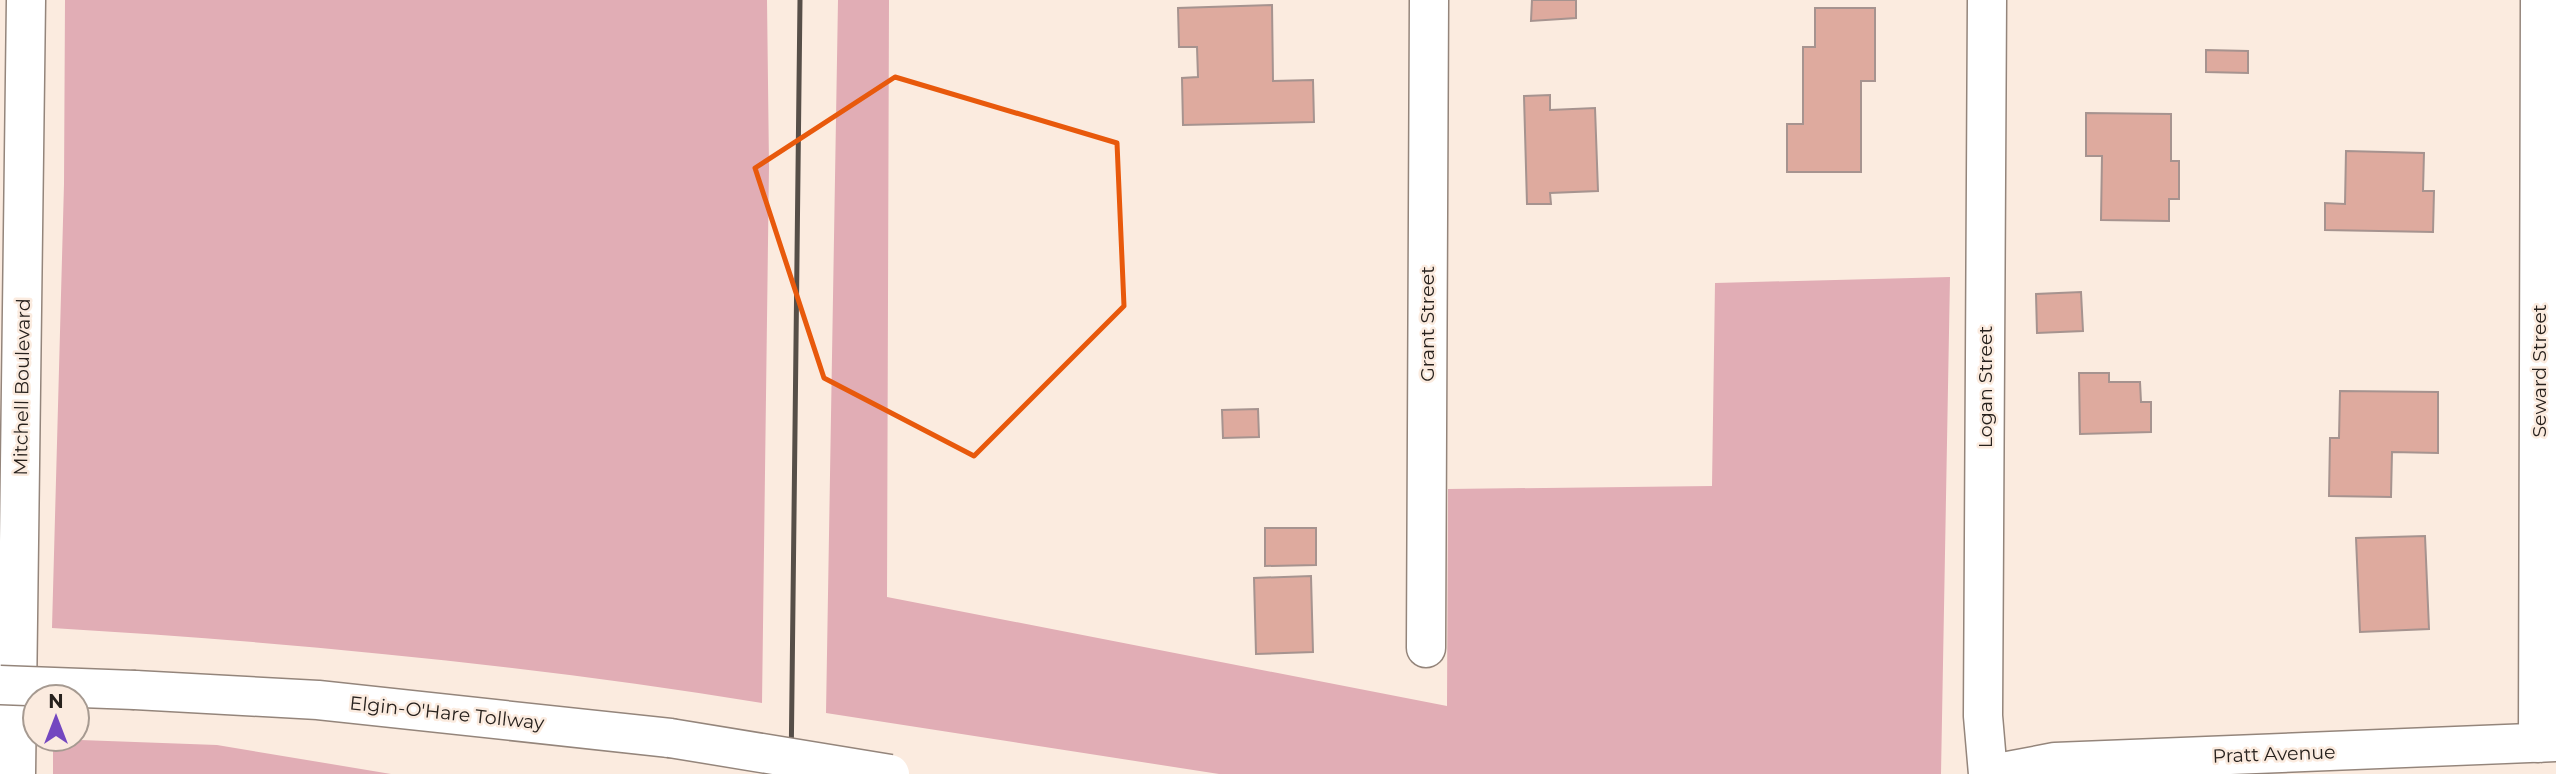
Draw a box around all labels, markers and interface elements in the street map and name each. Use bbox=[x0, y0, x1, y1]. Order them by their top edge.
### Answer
street label: Grant Street bbox=[1416, 266, 1439, 382]
street label: Mitchell Boulevard bbox=[9, 298, 35, 476]
street label: Seward Street bbox=[2528, 304, 2551, 438]
street label: Logan Street bbox=[1974, 325, 1997, 448]
north arrow bbox=[21, 683, 91, 753]
text: N bbox=[48, 690, 64, 713]
street label: Elgin-O'Hare Tollway bbox=[349, 691, 546, 735]
street label: Pratt Avenue bbox=[2212, 740, 2336, 768]

